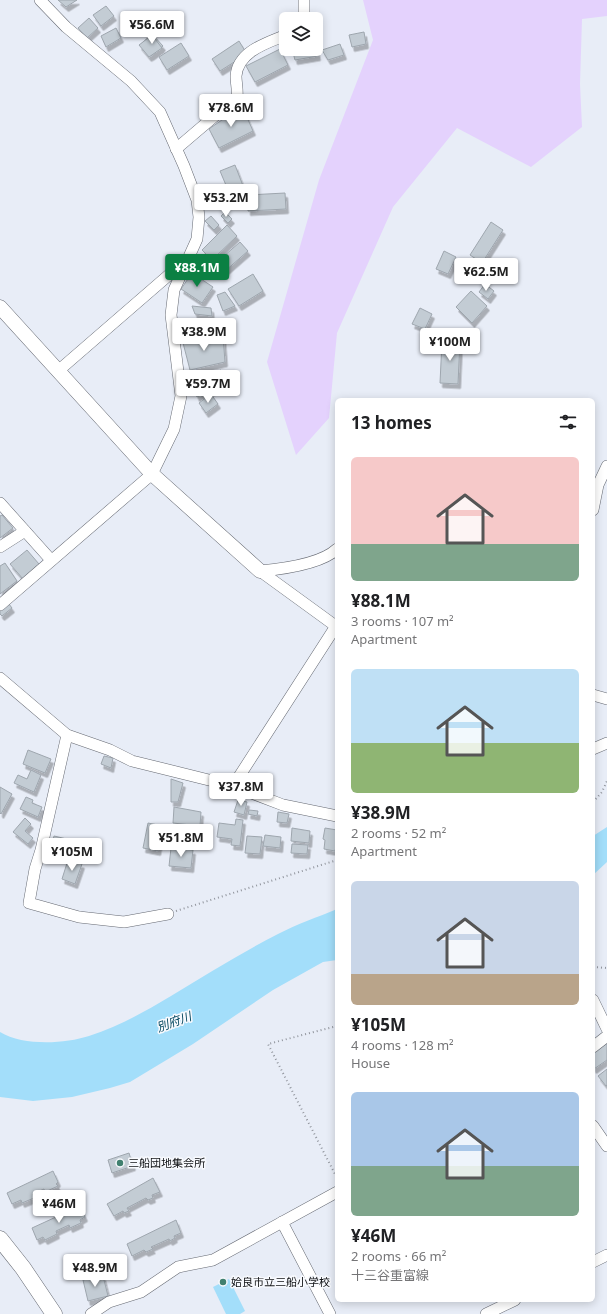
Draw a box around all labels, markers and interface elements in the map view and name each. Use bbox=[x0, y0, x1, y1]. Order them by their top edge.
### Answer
pin: ¥56.6M bbox=[119, 11, 185, 45]
map controls bbox=[279, 12, 323, 56]
button: layers bbox=[279, 12, 323, 56]
text: ¥56.6M bbox=[129, 15, 175, 33]
pin: ¥78.6M bbox=[198, 94, 264, 128]
text: ¥78.6M bbox=[208, 98, 254, 116]
pin: ¥53.2M bbox=[193, 184, 259, 218]
text: ¥53.2M bbox=[203, 188, 249, 206]
pin: ¥88.1M bbox=[164, 254, 230, 288]
text: ¥88.1M bbox=[174, 258, 220, 276]
pin: ¥62.5M bbox=[453, 258, 519, 292]
text: ¥62.5M bbox=[463, 262, 509, 280]
pin: ¥38.9M bbox=[171, 318, 237, 352]
text: ¥38.9M bbox=[181, 322, 227, 340]
pin: ¥100M bbox=[422, 328, 478, 362]
text: ¥100M bbox=[429, 332, 471, 350]
pin: ¥59.7M bbox=[175, 370, 241, 404]
text: ¥59.7M bbox=[185, 374, 231, 392]
text: 13 homes bbox=[351, 411, 432, 434]
icon: filters bbox=[557, 411, 579, 433]
icon: home bbox=[429, 483, 501, 555]
text: ¥88.1M bbox=[351, 589, 411, 612]
text: 3 rooms · 107 m² bbox=[351, 612, 454, 630]
text: Apartment bbox=[351, 630, 417, 648]
icon: home bbox=[429, 695, 501, 767]
pin: ¥37.8M bbox=[208, 773, 274, 807]
text: ¥37.8M bbox=[218, 777, 264, 795]
text: ¥38.9M bbox=[351, 801, 411, 824]
pin: ¥51.8M bbox=[148, 824, 214, 858]
text: 2 rooms · 52 m² bbox=[351, 824, 446, 842]
text: ¥51.8M bbox=[158, 828, 204, 846]
pin: ¥105M bbox=[44, 838, 100, 872]
text: ¥105M bbox=[51, 842, 93, 860]
text: Apartment bbox=[351, 842, 417, 860]
icon: home bbox=[429, 907, 501, 979]
water label: 別府川 bbox=[154, 1007, 196, 1036]
text: ¥105M bbox=[351, 1013, 406, 1036]
text: 4 rooms · 128 m² bbox=[351, 1036, 454, 1054]
text: House bbox=[351, 1054, 390, 1072]
icon: home bbox=[429, 1118, 501, 1190]
place label: 三船団地集会所 bbox=[128, 1155, 206, 1170]
marker: 三船団地集会所 bbox=[115, 1158, 125, 1168]
pin: ¥46M bbox=[35, 1190, 83, 1224]
text: ¥46M bbox=[42, 1194, 76, 1212]
text: ¥46M bbox=[351, 1224, 396, 1247]
text: 2 rooms · 66 m² bbox=[351, 1247, 446, 1265]
pin: ¥48.9M bbox=[62, 1254, 128, 1288]
text: ¥48.9M bbox=[72, 1258, 118, 1276]
text: 十三谷重富線 bbox=[351, 1266, 429, 1284]
place label: 姶良市立三船小学校 bbox=[231, 1274, 330, 1289]
marker: 姶良市立三船小学校 bbox=[218, 1277, 228, 1287]

